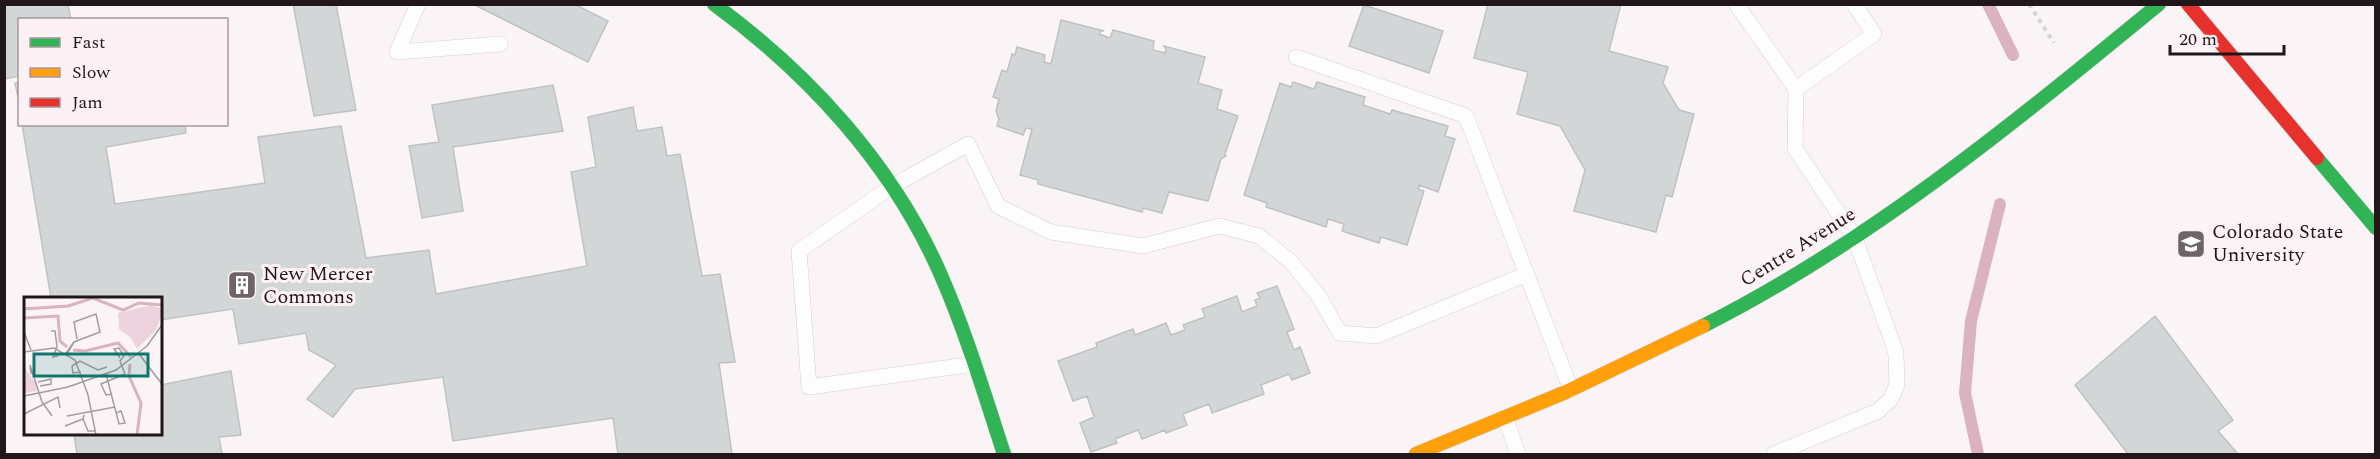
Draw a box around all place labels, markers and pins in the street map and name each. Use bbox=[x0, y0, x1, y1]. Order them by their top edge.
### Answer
place label: Colorado State University bbox=[2212, 217, 2343, 270]
school or university icon: Colorado State University bbox=[2175, 228, 2207, 260]
place label: New Mercer Commons bbox=[263, 259, 373, 312]
building icon: New Mercer Commons bbox=[226, 269, 258, 301]

